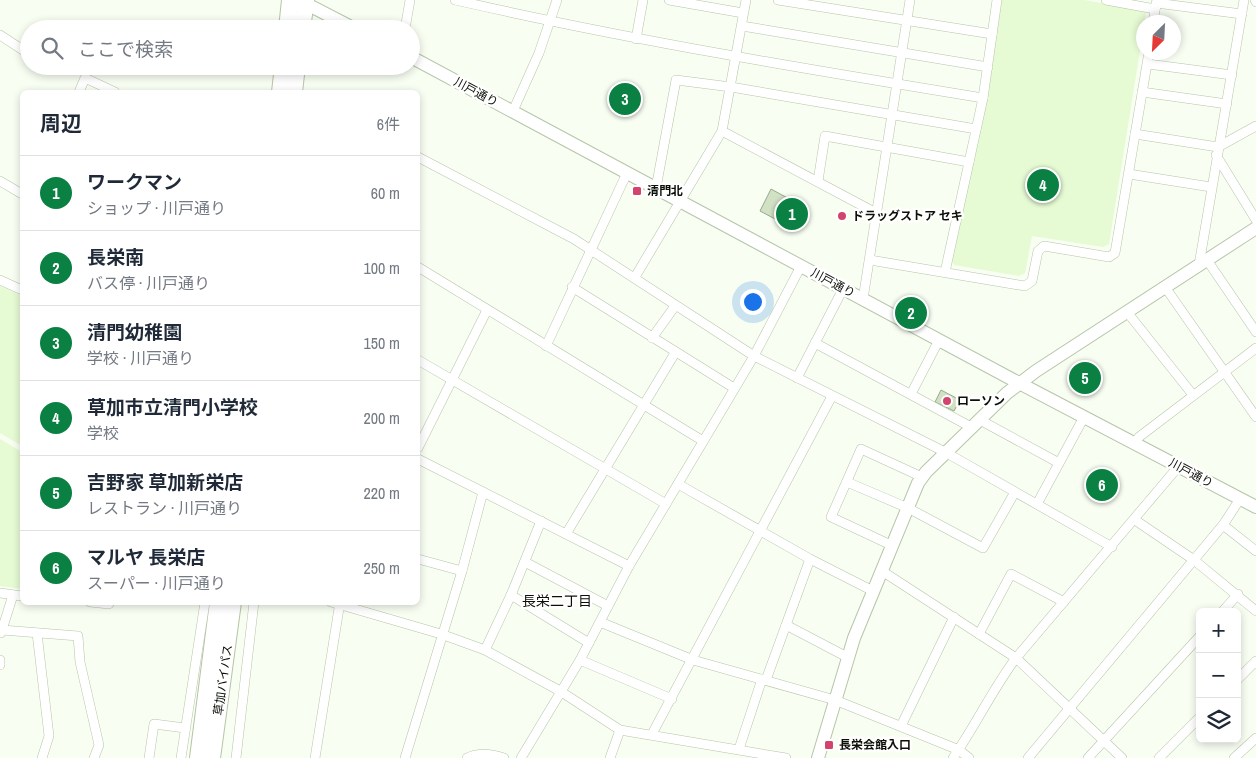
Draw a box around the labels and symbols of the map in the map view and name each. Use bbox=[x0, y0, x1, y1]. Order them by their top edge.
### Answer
north arrow bbox=[1136, 15, 1181, 60]
street label: 川戸通り bbox=[451, 74, 501, 110]
pin: 3 bbox=[609, 80, 641, 118]
pin: 4 bbox=[1027, 166, 1059, 204]
place label: 清門北 bbox=[647, 183, 683, 199]
marker: 清門北 bbox=[631, 185, 643, 197]
pin: 1 bbox=[776, 195, 808, 233]
place label: ドラッグストア セキ bbox=[852, 208, 963, 224]
marker: ドラッグストア セキ bbox=[836, 210, 848, 222]
street label: 川戸通り bbox=[808, 265, 858, 301]
your location bbox=[740, 289, 766, 315]
pin: 2 bbox=[895, 294, 927, 332]
pin: 5 bbox=[1069, 359, 1101, 397]
place label: ローソン bbox=[957, 393, 1005, 409]
marker: ローソン bbox=[941, 395, 953, 407]
street label: 川戸通り bbox=[1166, 455, 1216, 491]
pin: 6 bbox=[1086, 466, 1118, 504]
district label: 長栄二丁目 bbox=[522, 592, 592, 610]
street label: 草加バイパス bbox=[210, 643, 236, 717]
place label: 長栄会館入口 bbox=[839, 737, 911, 753]
marker: 長栄会館入口 bbox=[823, 739, 835, 751]

